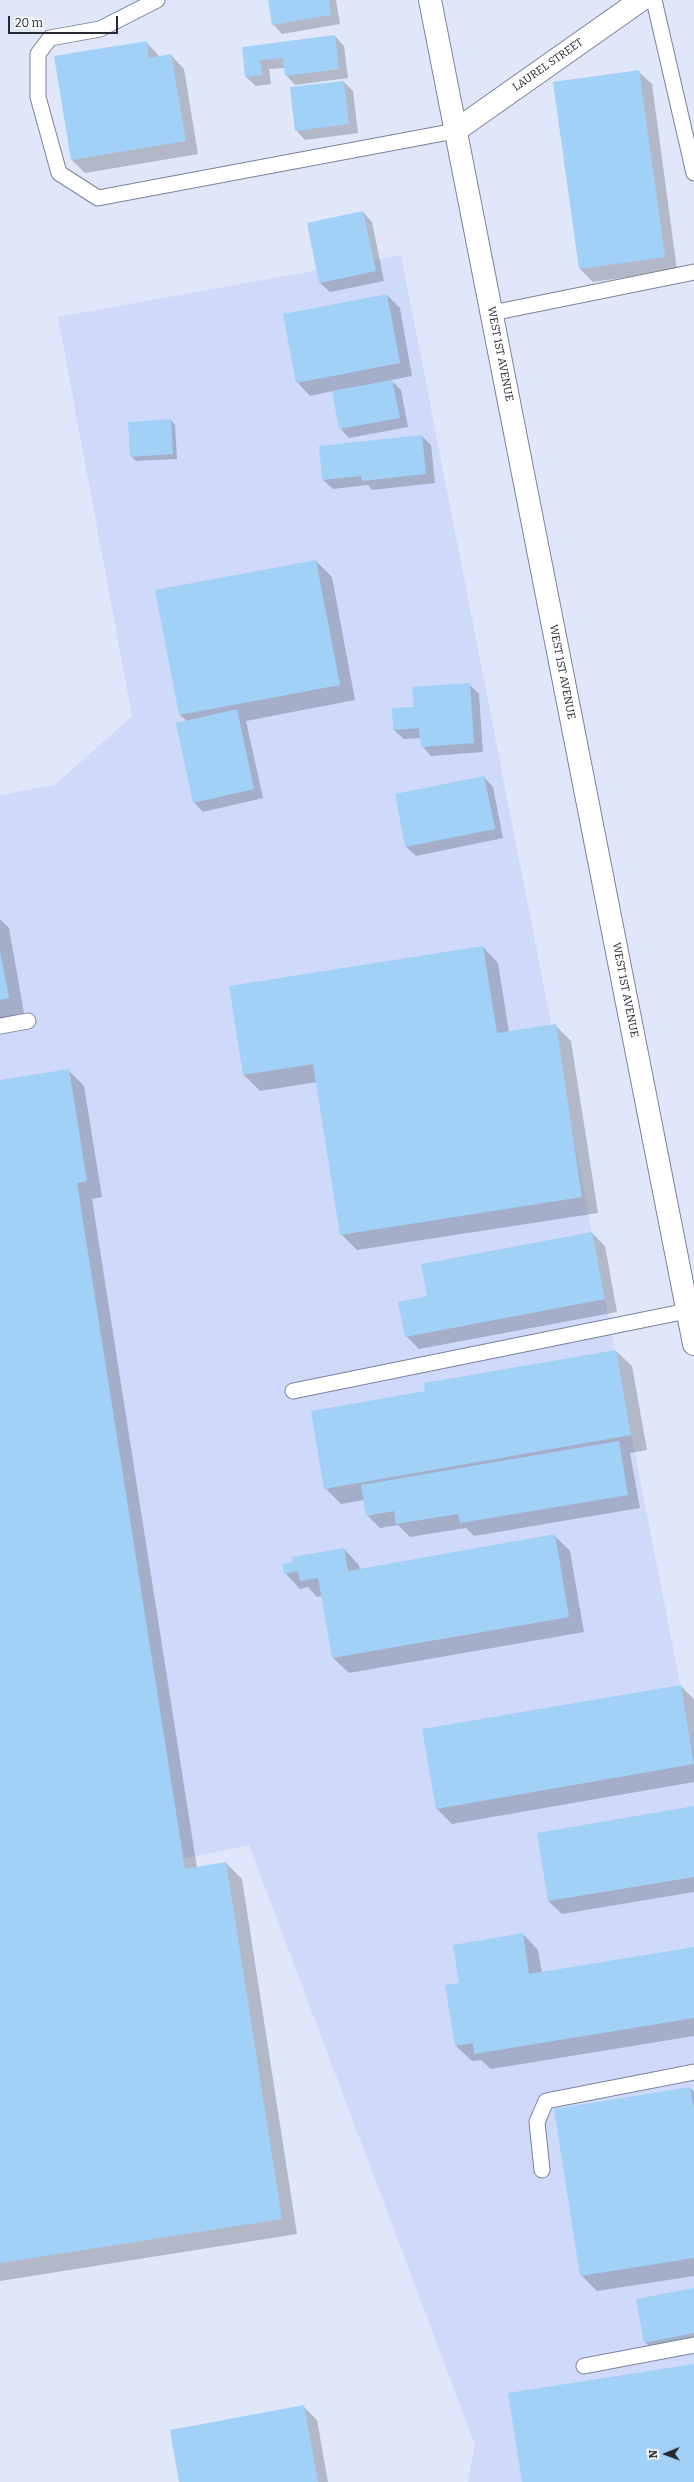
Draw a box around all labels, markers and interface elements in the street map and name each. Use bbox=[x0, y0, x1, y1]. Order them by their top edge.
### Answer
scale bar bbox=[10, 8, 120, 34]
text: 20 m bbox=[15, 16, 43, 30]
street label: LAUREL STREET bbox=[510, 36, 586, 94]
street label: WEST 1ST AVENUE bbox=[484, 305, 516, 403]
street label: WEST 1ST AVENUE bbox=[546, 623, 578, 721]
street label: WEST 1ST AVENUE bbox=[609, 941, 641, 1039]
north arrow bbox=[646, 2434, 686, 2474]
text: N bbox=[647, 2450, 660, 2459]

